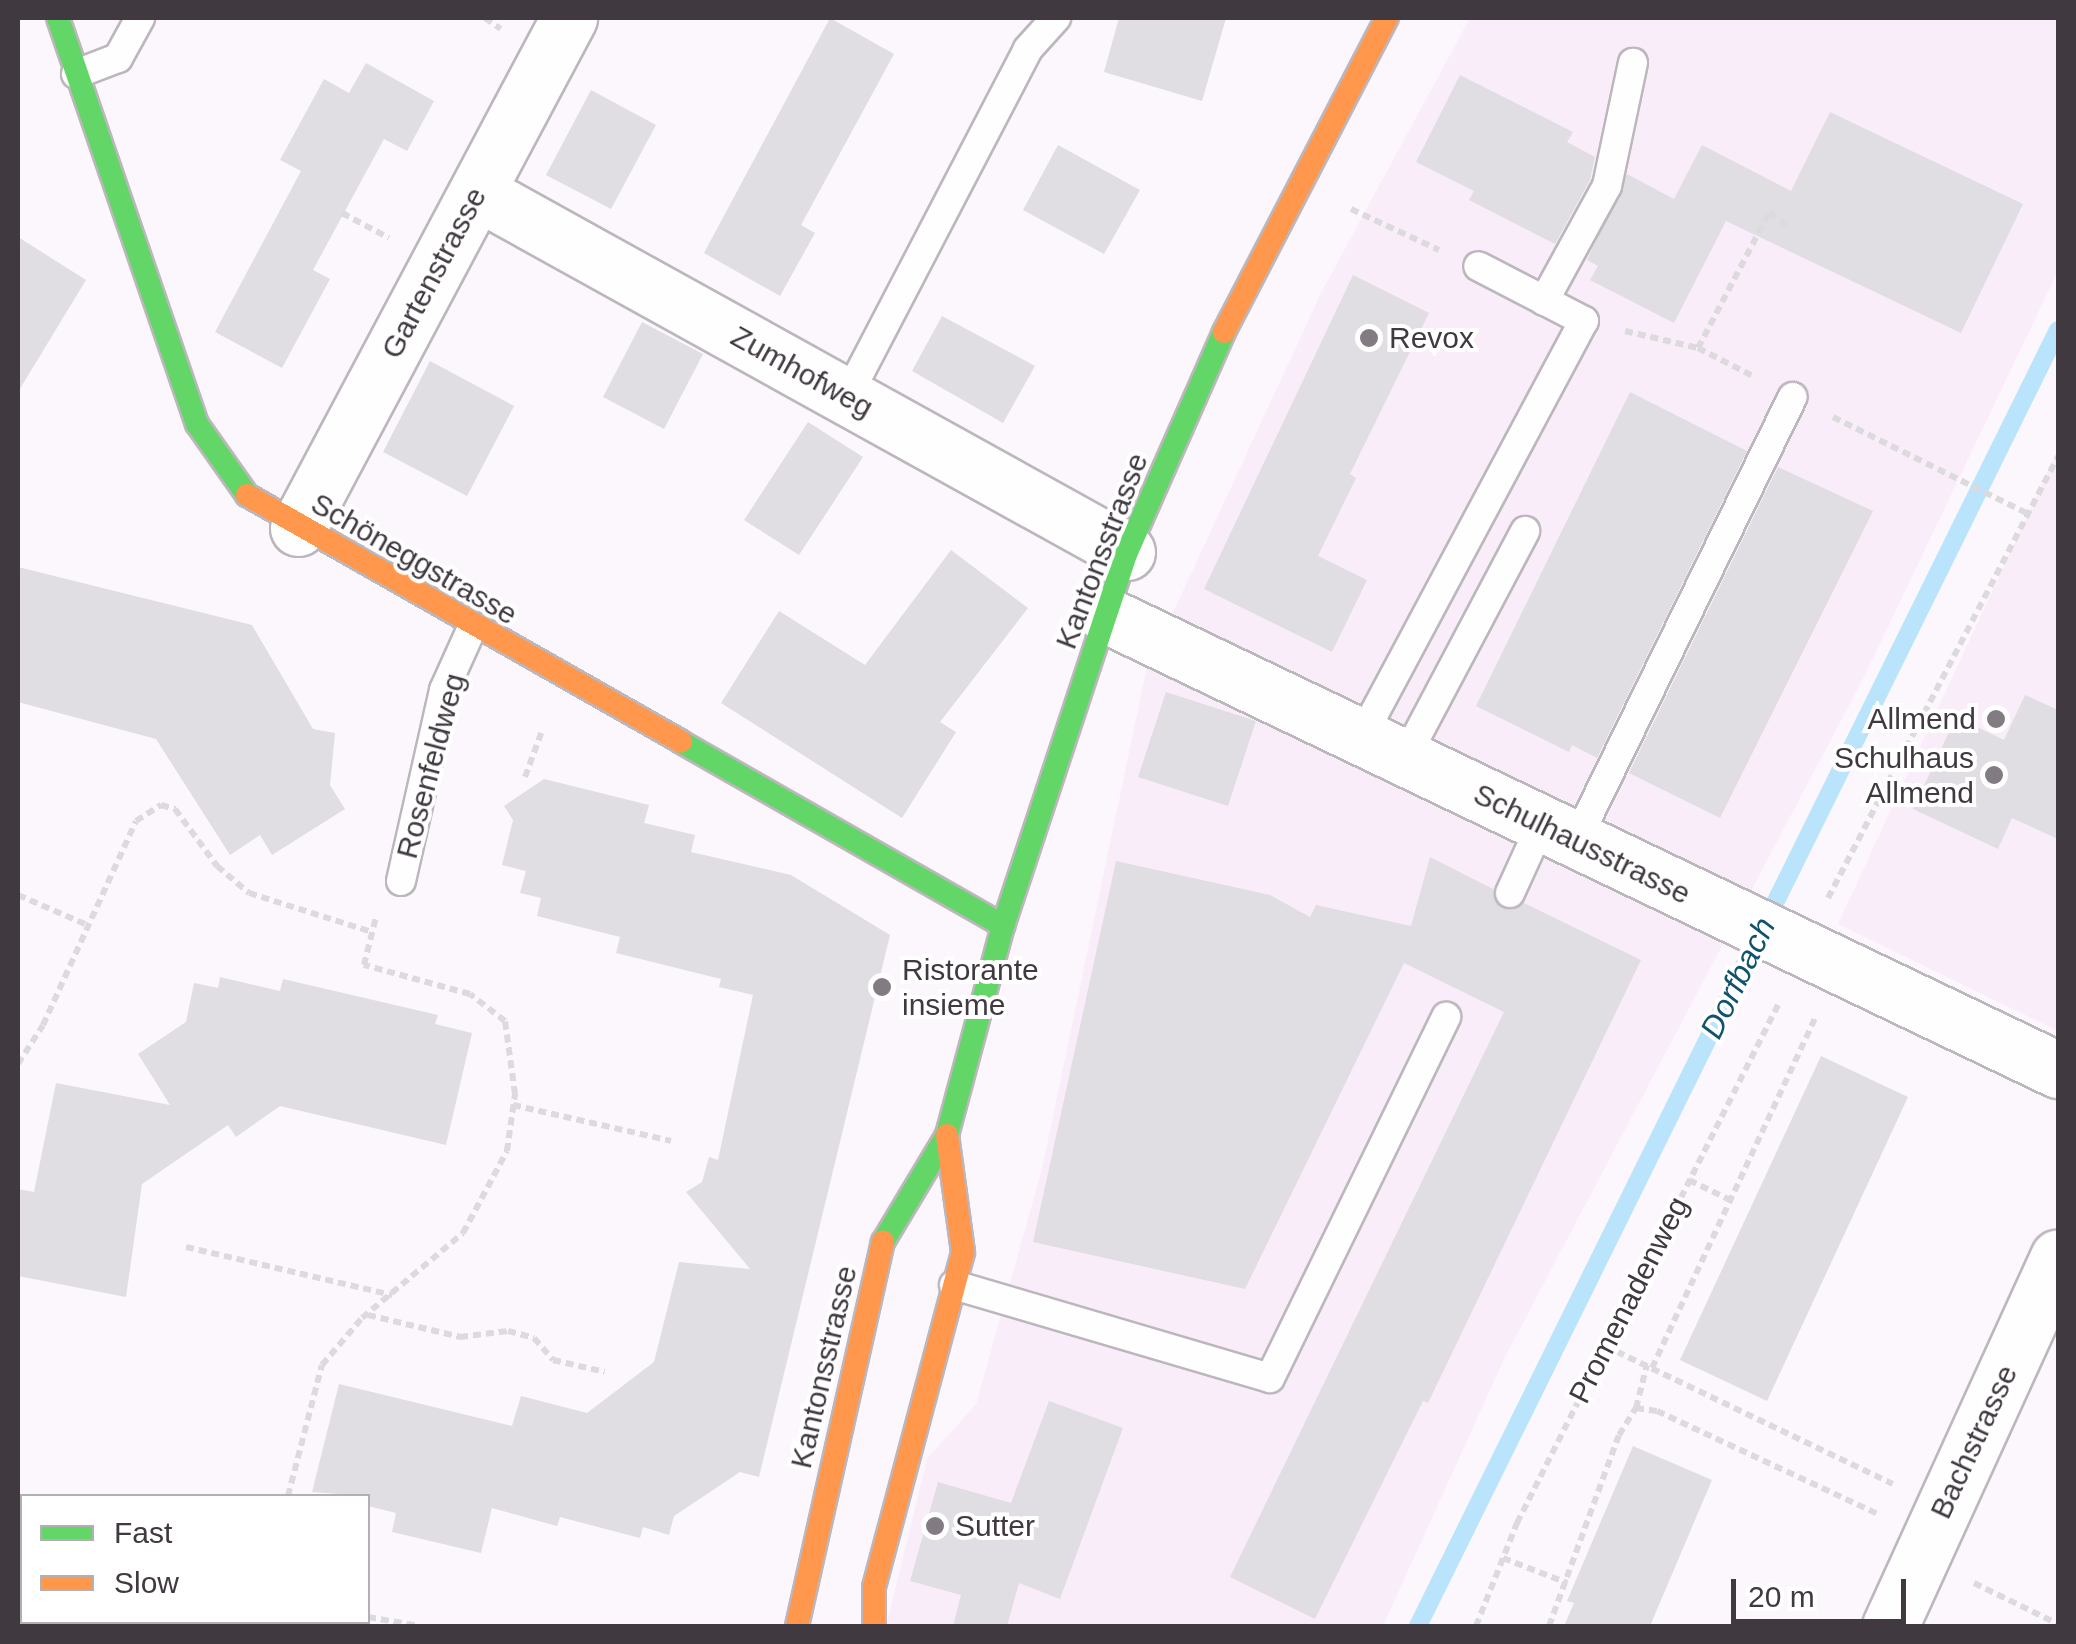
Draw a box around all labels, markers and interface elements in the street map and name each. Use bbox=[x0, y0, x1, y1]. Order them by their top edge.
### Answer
street label: Gartenstrasse bbox=[374, 181, 494, 365]
street label: Zumhofweg bbox=[725, 318, 879, 426]
place label: Revox bbox=[1389, 320, 1474, 356]
marker: Revox bbox=[1358, 327, 1380, 349]
street label: Kantonsstrasse bbox=[1048, 448, 1156, 654]
street label: Schöneggstrasse bbox=[305, 485, 523, 633]
street label: Rosenfeldweg bbox=[389, 670, 473, 862]
place label: Allmend bbox=[1868, 701, 1976, 737]
marker: Allmend bbox=[1985, 708, 2007, 730]
place label: Schulhaus Allmend bbox=[1834, 740, 1974, 810]
marker: Schulhaus Allmend bbox=[1983, 764, 2005, 786]
street label: Schulhausstrasse bbox=[1468, 776, 1696, 912]
water label: Dorfbach bbox=[1692, 911, 1784, 1045]
place label: Ristorante insieme bbox=[902, 952, 1039, 1022]
marker: Ristorante insieme bbox=[871, 976, 893, 998]
street label: Promenadenweg bbox=[1561, 1191, 1697, 1409]
street label: Kantonsstrasse bbox=[783, 1262, 865, 1472]
street label: Bachstrasse bbox=[1923, 1360, 2025, 1524]
legend bbox=[20, 1494, 370, 1624]
place label: Sutter bbox=[955, 1508, 1035, 1544]
marker: Sutter bbox=[924, 1515, 946, 1537]
text: Fast bbox=[114, 1516, 172, 1549]
scale bar bbox=[1736, 1559, 1911, 1621]
text: Slow bbox=[114, 1566, 179, 1599]
text: 20 m bbox=[1748, 1580, 1815, 1613]

